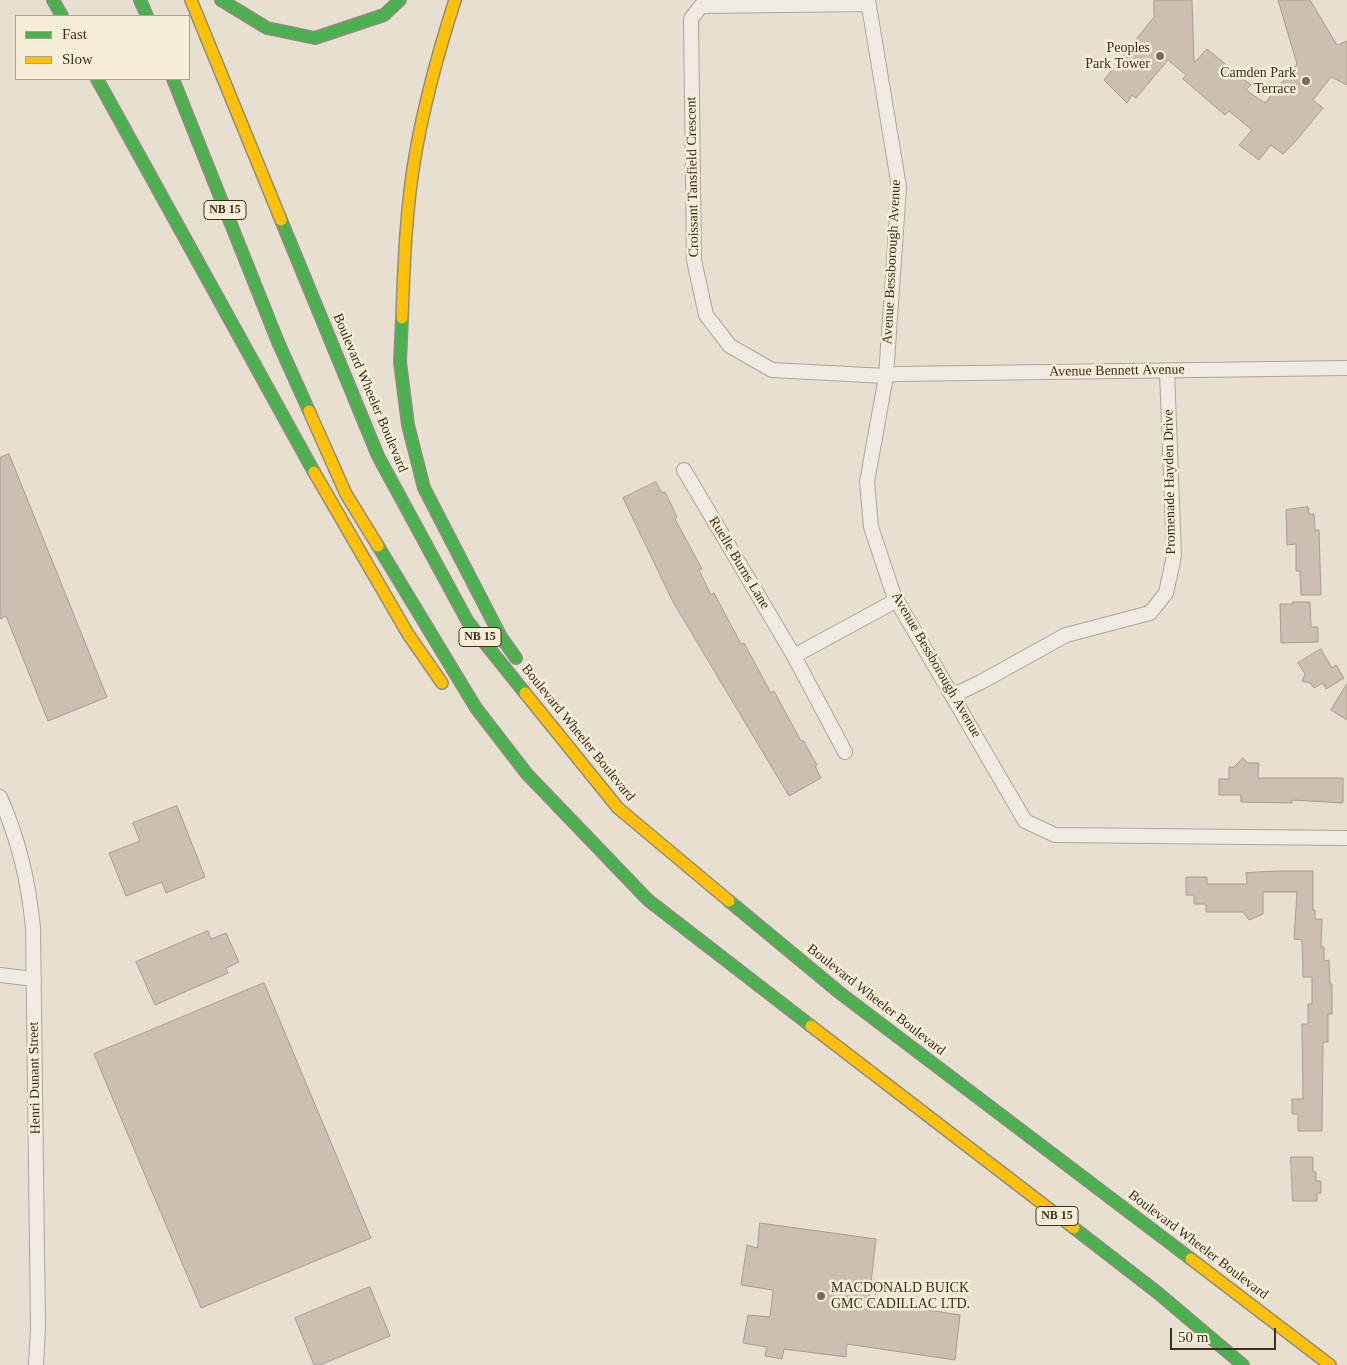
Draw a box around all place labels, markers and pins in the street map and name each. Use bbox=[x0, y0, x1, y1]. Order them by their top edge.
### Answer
place label: Peoples Park Tower bbox=[1085, 40, 1150, 72]
marker: Peoples Park Tower bbox=[1154, 50, 1166, 62]
place label: Camden Park Terrace bbox=[1220, 65, 1296, 98]
marker: Camden Park Terrace bbox=[1300, 75, 1312, 87]
place label: MACDONALD BUICK GMC CADILLAC LTD. bbox=[831, 1280, 970, 1312]
marker: MACDONALD BUICK GMC CADILLAC LTD. bbox=[815, 1290, 827, 1302]

